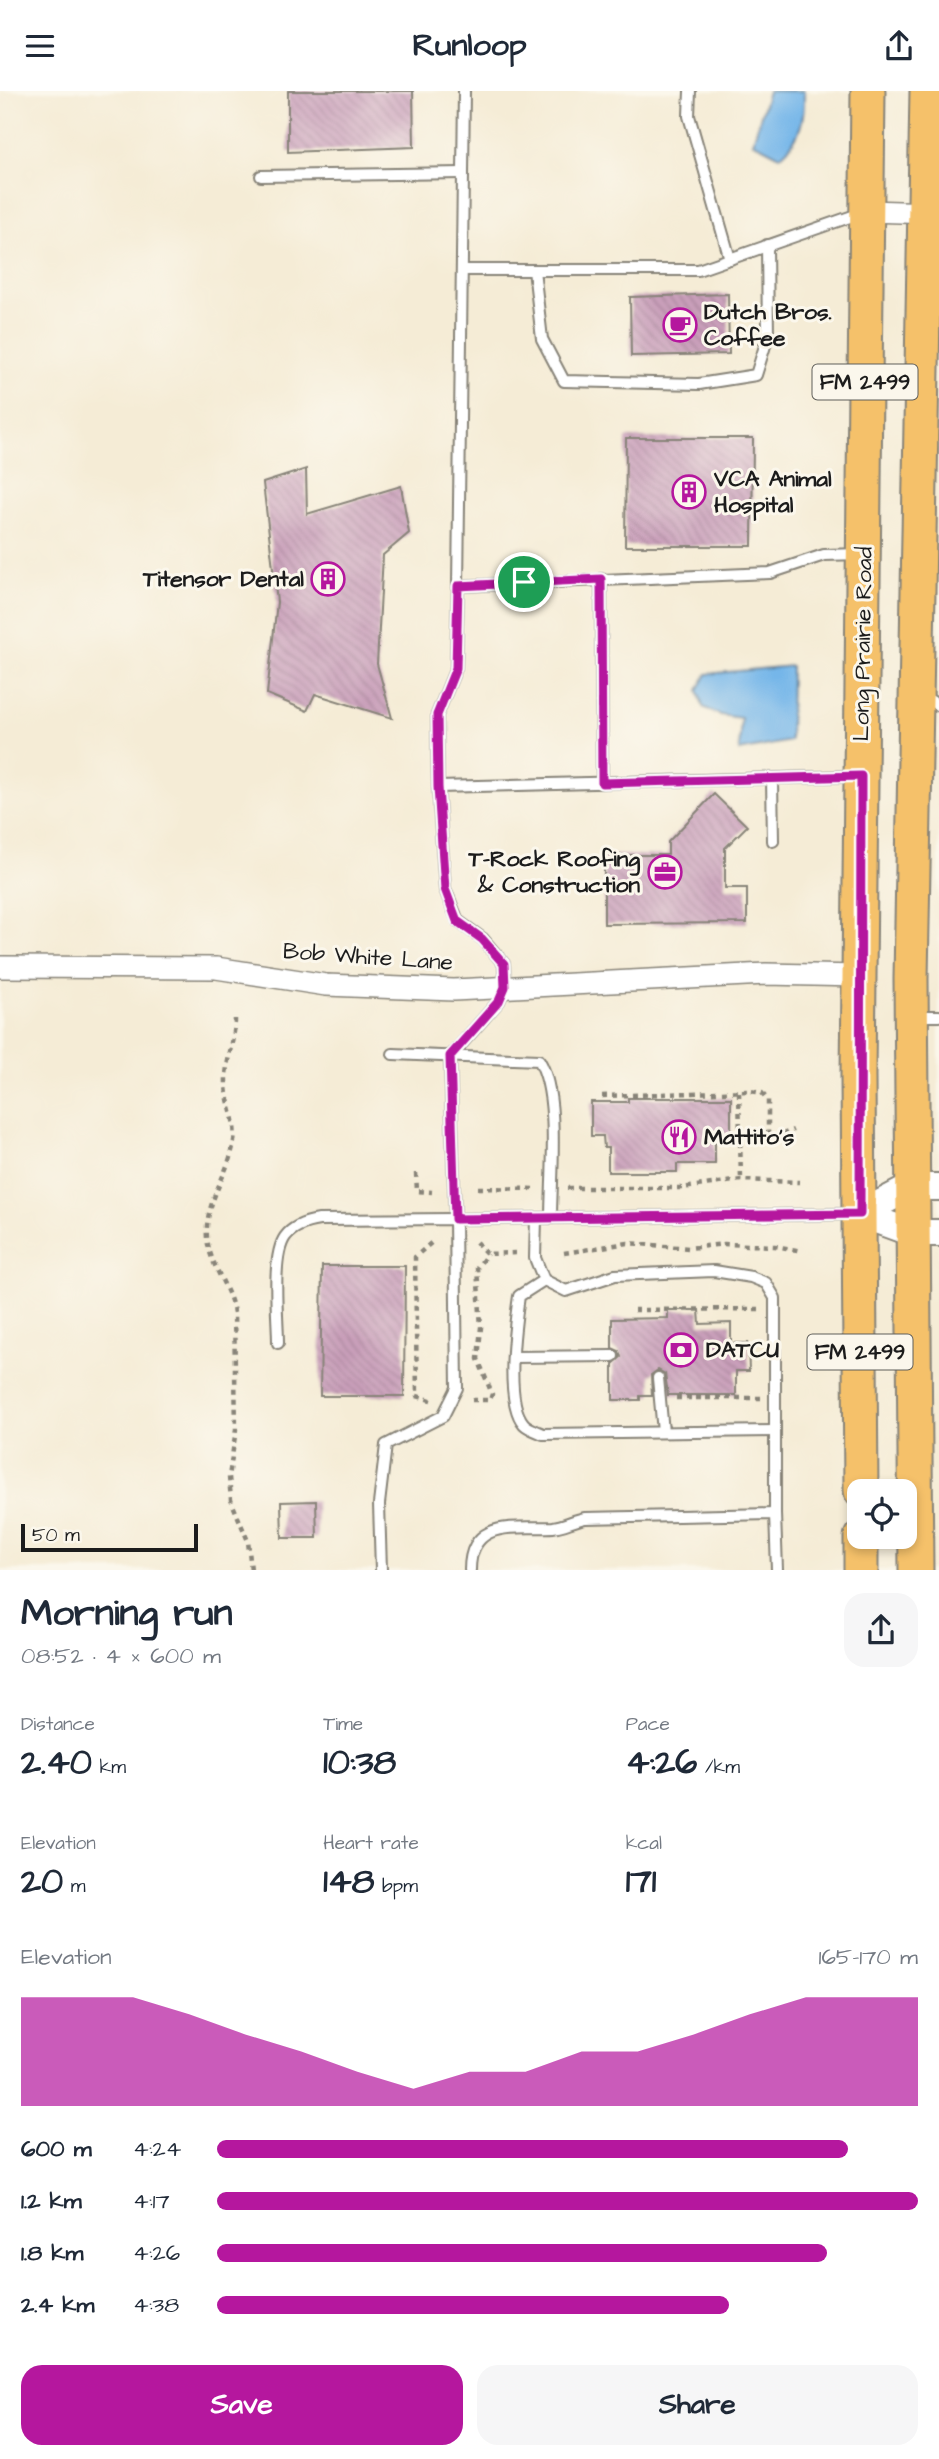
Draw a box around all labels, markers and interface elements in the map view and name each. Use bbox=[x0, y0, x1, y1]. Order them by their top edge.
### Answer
text: Runloop bbox=[413, 23, 526, 68]
icon: menu bbox=[21, 27, 59, 65]
icon: share bbox=[880, 27, 918, 65]
place label: Dutch Bros. Coffee bbox=[704, 296, 832, 354]
cafe icon: Dutch Bros. Coffee bbox=[661, 306, 699, 344]
road number: FM 2499 bbox=[812, 365, 917, 399]
place label: VCA Animal Hospital bbox=[713, 463, 832, 521]
building icon: VCA Animal Hospital bbox=[670, 473, 708, 511]
street label: Long Prairie Road bbox=[845, 546, 882, 742]
pin bbox=[494, 552, 554, 612]
building icon: Titensor Dental bbox=[309, 560, 347, 598]
place label: Titensor Dental bbox=[142, 563, 304, 595]
icon: arrive bbox=[505, 563, 543, 601]
place label: T-Rock Roofing & Construction bbox=[468, 843, 640, 901]
office icon: T-Rock Roofing & Construction bbox=[646, 853, 684, 891]
street label: Bob White Lane bbox=[282, 935, 454, 979]
restaurant icon: Mattito's bbox=[660, 1118, 698, 1156]
place label: Mattito's bbox=[704, 1121, 795, 1153]
bank icon: DATCU bbox=[662, 1331, 700, 1369]
place label: DATCU bbox=[706, 1334, 779, 1366]
road number: FM 2499 bbox=[808, 1335, 912, 1369]
map controls bbox=[847, 1479, 917, 1549]
button: locate bbox=[847, 1479, 917, 1549]
scale bar bbox=[21, 1521, 198, 1553]
text: 50 m bbox=[32, 1522, 80, 1549]
text: Morning run bbox=[21, 1588, 233, 1640]
button: share bbox=[844, 1593, 918, 1667]
text: 08:52 · 4 × 600 m bbox=[21, 1640, 221, 1672]
text: Distance bbox=[21, 1711, 95, 1738]
text: Time bbox=[323, 1711, 363, 1738]
text: Pace bbox=[626, 1711, 670, 1738]
text: 2.40 bbox=[21, 1738, 92, 1787]
text: 10:38 bbox=[323, 1738, 396, 1787]
text: 4:26 bbox=[626, 1738, 697, 1787]
text: km bbox=[92, 1754, 126, 1781]
text: /km bbox=[697, 1754, 740, 1781]
text: Elevation bbox=[21, 1830, 96, 1857]
text: Heart rate bbox=[323, 1830, 419, 1857]
text: kcal bbox=[626, 1830, 662, 1857]
text: 20 bbox=[21, 1857, 63, 1906]
text: 148 bbox=[323, 1857, 374, 1906]
text: 171 bbox=[626, 1857, 656, 1906]
text: m bbox=[63, 1873, 86, 1900]
text: bpm bbox=[374, 1873, 418, 1900]
text: Elevation bbox=[21, 1941, 112, 1973]
text: 165–170 m bbox=[818, 1941, 918, 1973]
text: 600 m bbox=[21, 2133, 92, 2165]
text: 4:24 bbox=[133, 2133, 181, 2165]
text: 1.2 km bbox=[21, 2185, 82, 2217]
text: 4:17 bbox=[133, 2185, 170, 2217]
text: 1.8 km bbox=[21, 2237, 83, 2269]
text: 4:26 bbox=[133, 2237, 180, 2269]
text: 2.4 km bbox=[21, 2289, 94, 2321]
text: 4:38 bbox=[133, 2289, 179, 2321]
button: Save bbox=[21, 2365, 463, 2445]
button: Share bbox=[477, 2365, 918, 2445]

